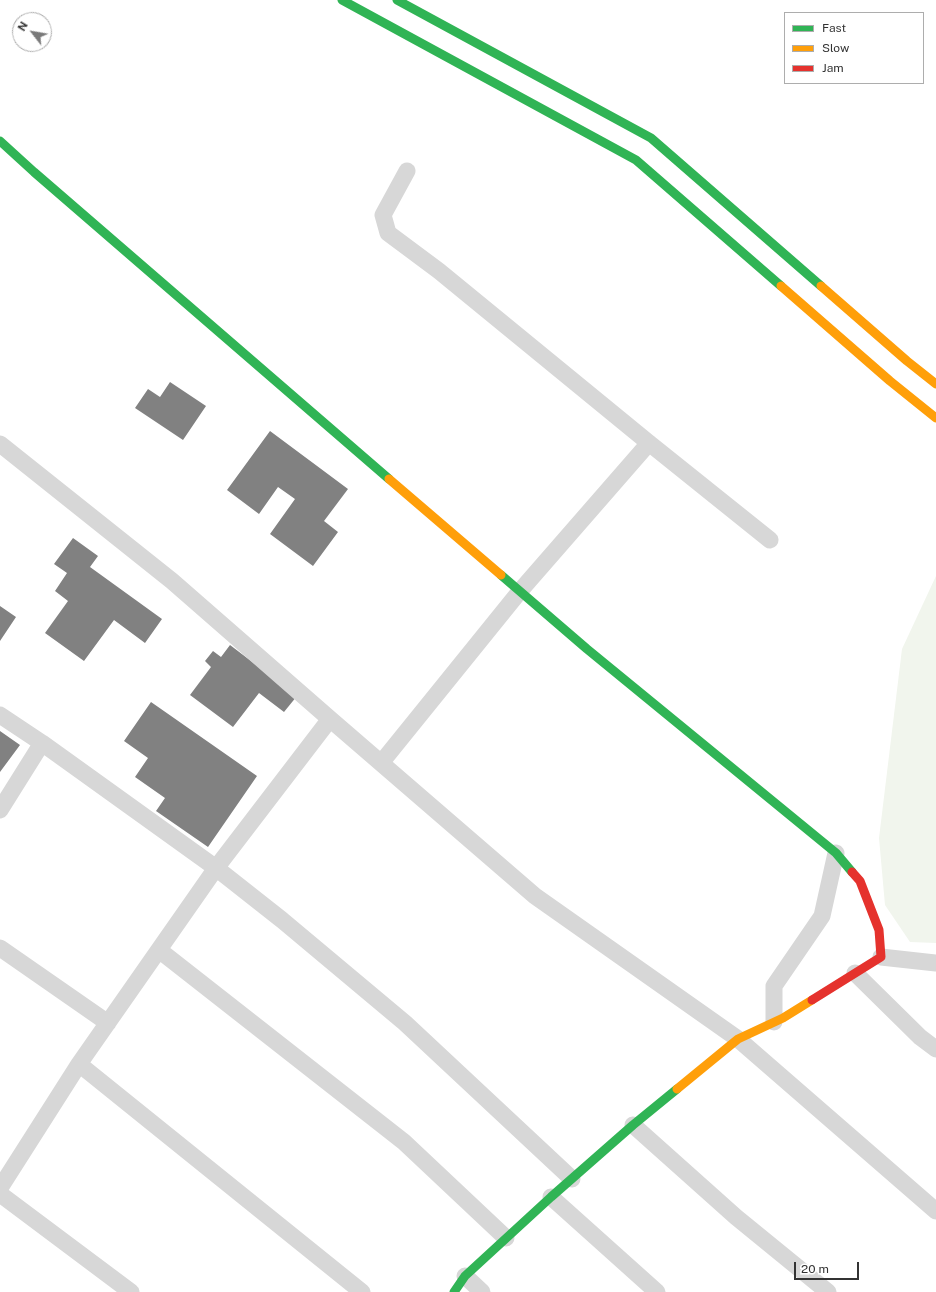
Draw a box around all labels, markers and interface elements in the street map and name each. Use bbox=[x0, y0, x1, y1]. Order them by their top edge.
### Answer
north arrow bbox=[12, 12, 52, 52]
legend bbox=[784, 12, 924, 84]
text: N bbox=[15, 20, 30, 33]
text: Fast bbox=[822, 21, 846, 35]
text: Slow bbox=[822, 41, 849, 55]
text: Jam bbox=[822, 61, 844, 75]
scale bar bbox=[796, 1254, 861, 1280]
text: 20 m bbox=[801, 1262, 829, 1276]

